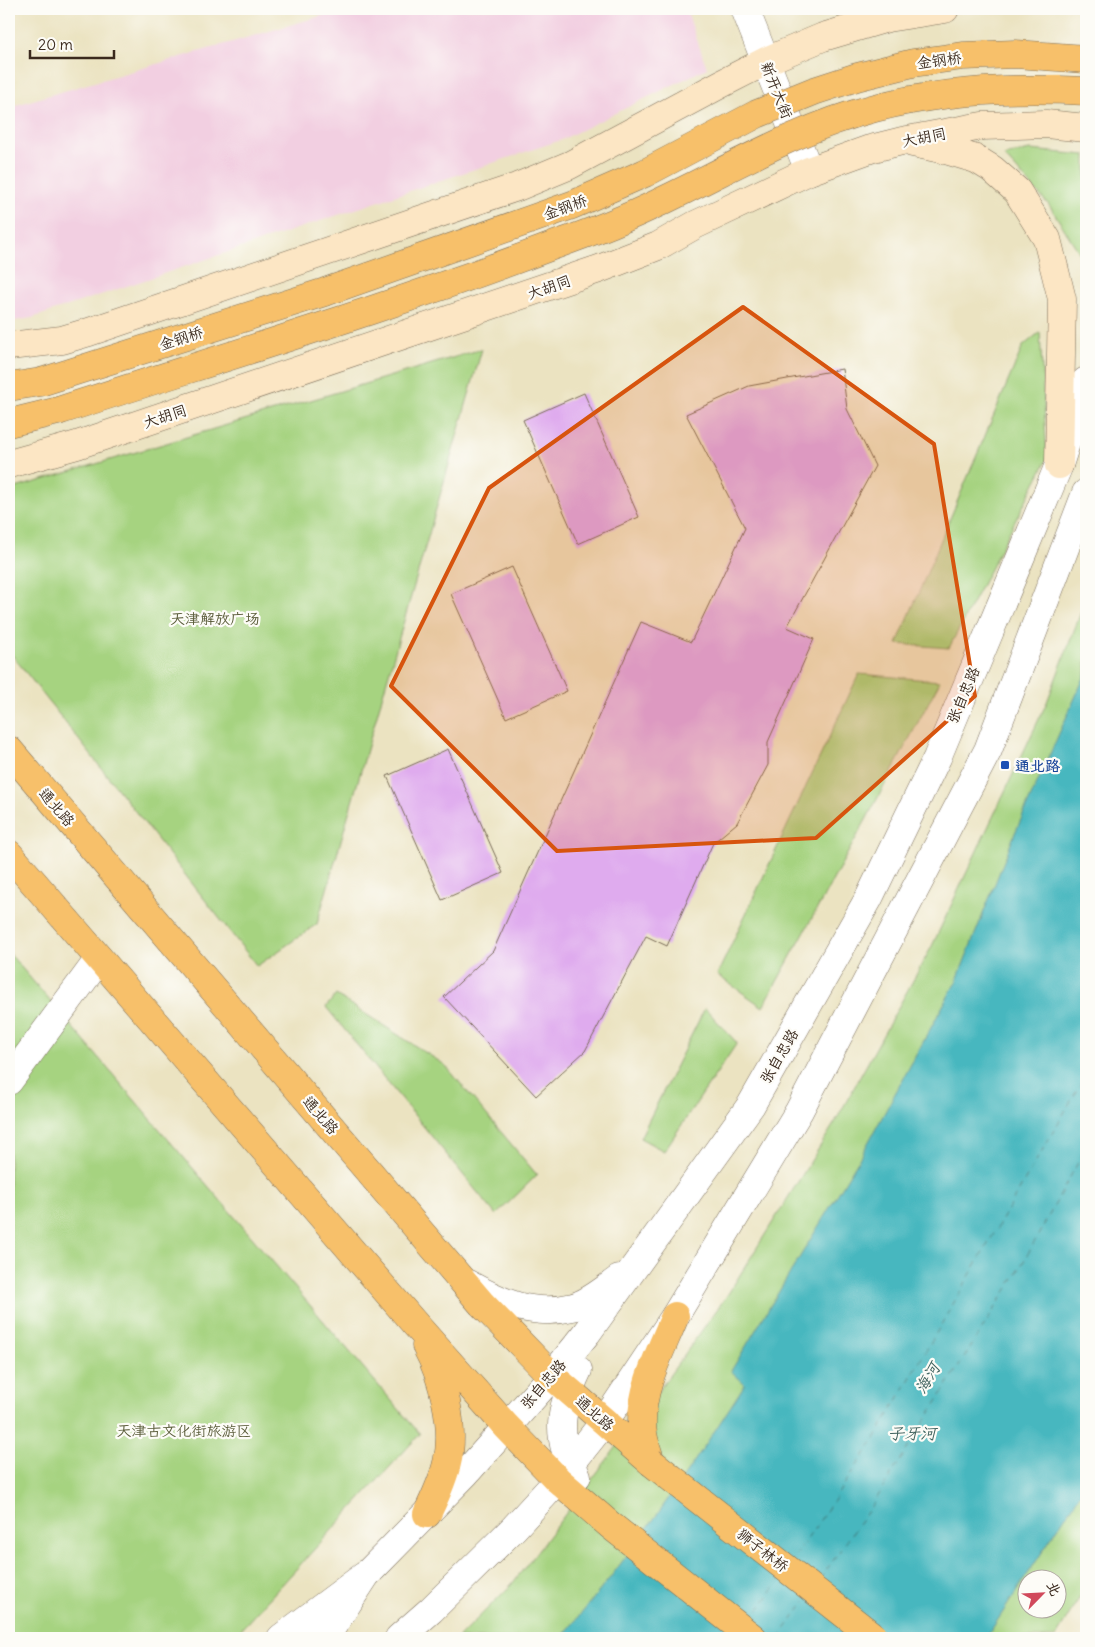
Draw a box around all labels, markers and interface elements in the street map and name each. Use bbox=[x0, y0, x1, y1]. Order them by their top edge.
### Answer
scale bar bbox=[30, 28, 114, 60]
text: 20 m bbox=[38, 35, 73, 54]
street label: 金钢桥 bbox=[915, 47, 963, 73]
street label: 新开大街 bbox=[757, 59, 797, 121]
street label: 大胡同 bbox=[900, 123, 948, 151]
street label: 金钢桥 bbox=[541, 190, 589, 224]
street label: 大胡同 bbox=[525, 271, 573, 303]
street label: 金钢桥 bbox=[157, 322, 205, 354]
street label: 大胡同 bbox=[141, 400, 189, 432]
park label: 天津解放广场 bbox=[170, 609, 260, 628]
street label: 张自忠路 bbox=[943, 664, 983, 726]
place label: 通北路 bbox=[1015, 756, 1060, 775]
marker: 通北路 bbox=[999, 759, 1011, 771]
street label: 通北路 bbox=[35, 784, 79, 830]
street label: 张自忠路 bbox=[756, 1025, 802, 1087]
street label: 通北路 bbox=[299, 1092, 343, 1138]
street label: 张自忠路 bbox=[516, 1355, 570, 1413]
water label: 海河 bbox=[910, 1357, 945, 1397]
street label: 通北路 bbox=[572, 1391, 618, 1435]
park label: 天津古文化街旅游区 bbox=[116, 1421, 252, 1440]
water label: 子牙河 bbox=[888, 1423, 939, 1443]
street label: 狮子林桥 bbox=[734, 1524, 792, 1576]
north arrow bbox=[1018, 1570, 1068, 1620]
text: 北 bbox=[1043, 1579, 1065, 1599]

